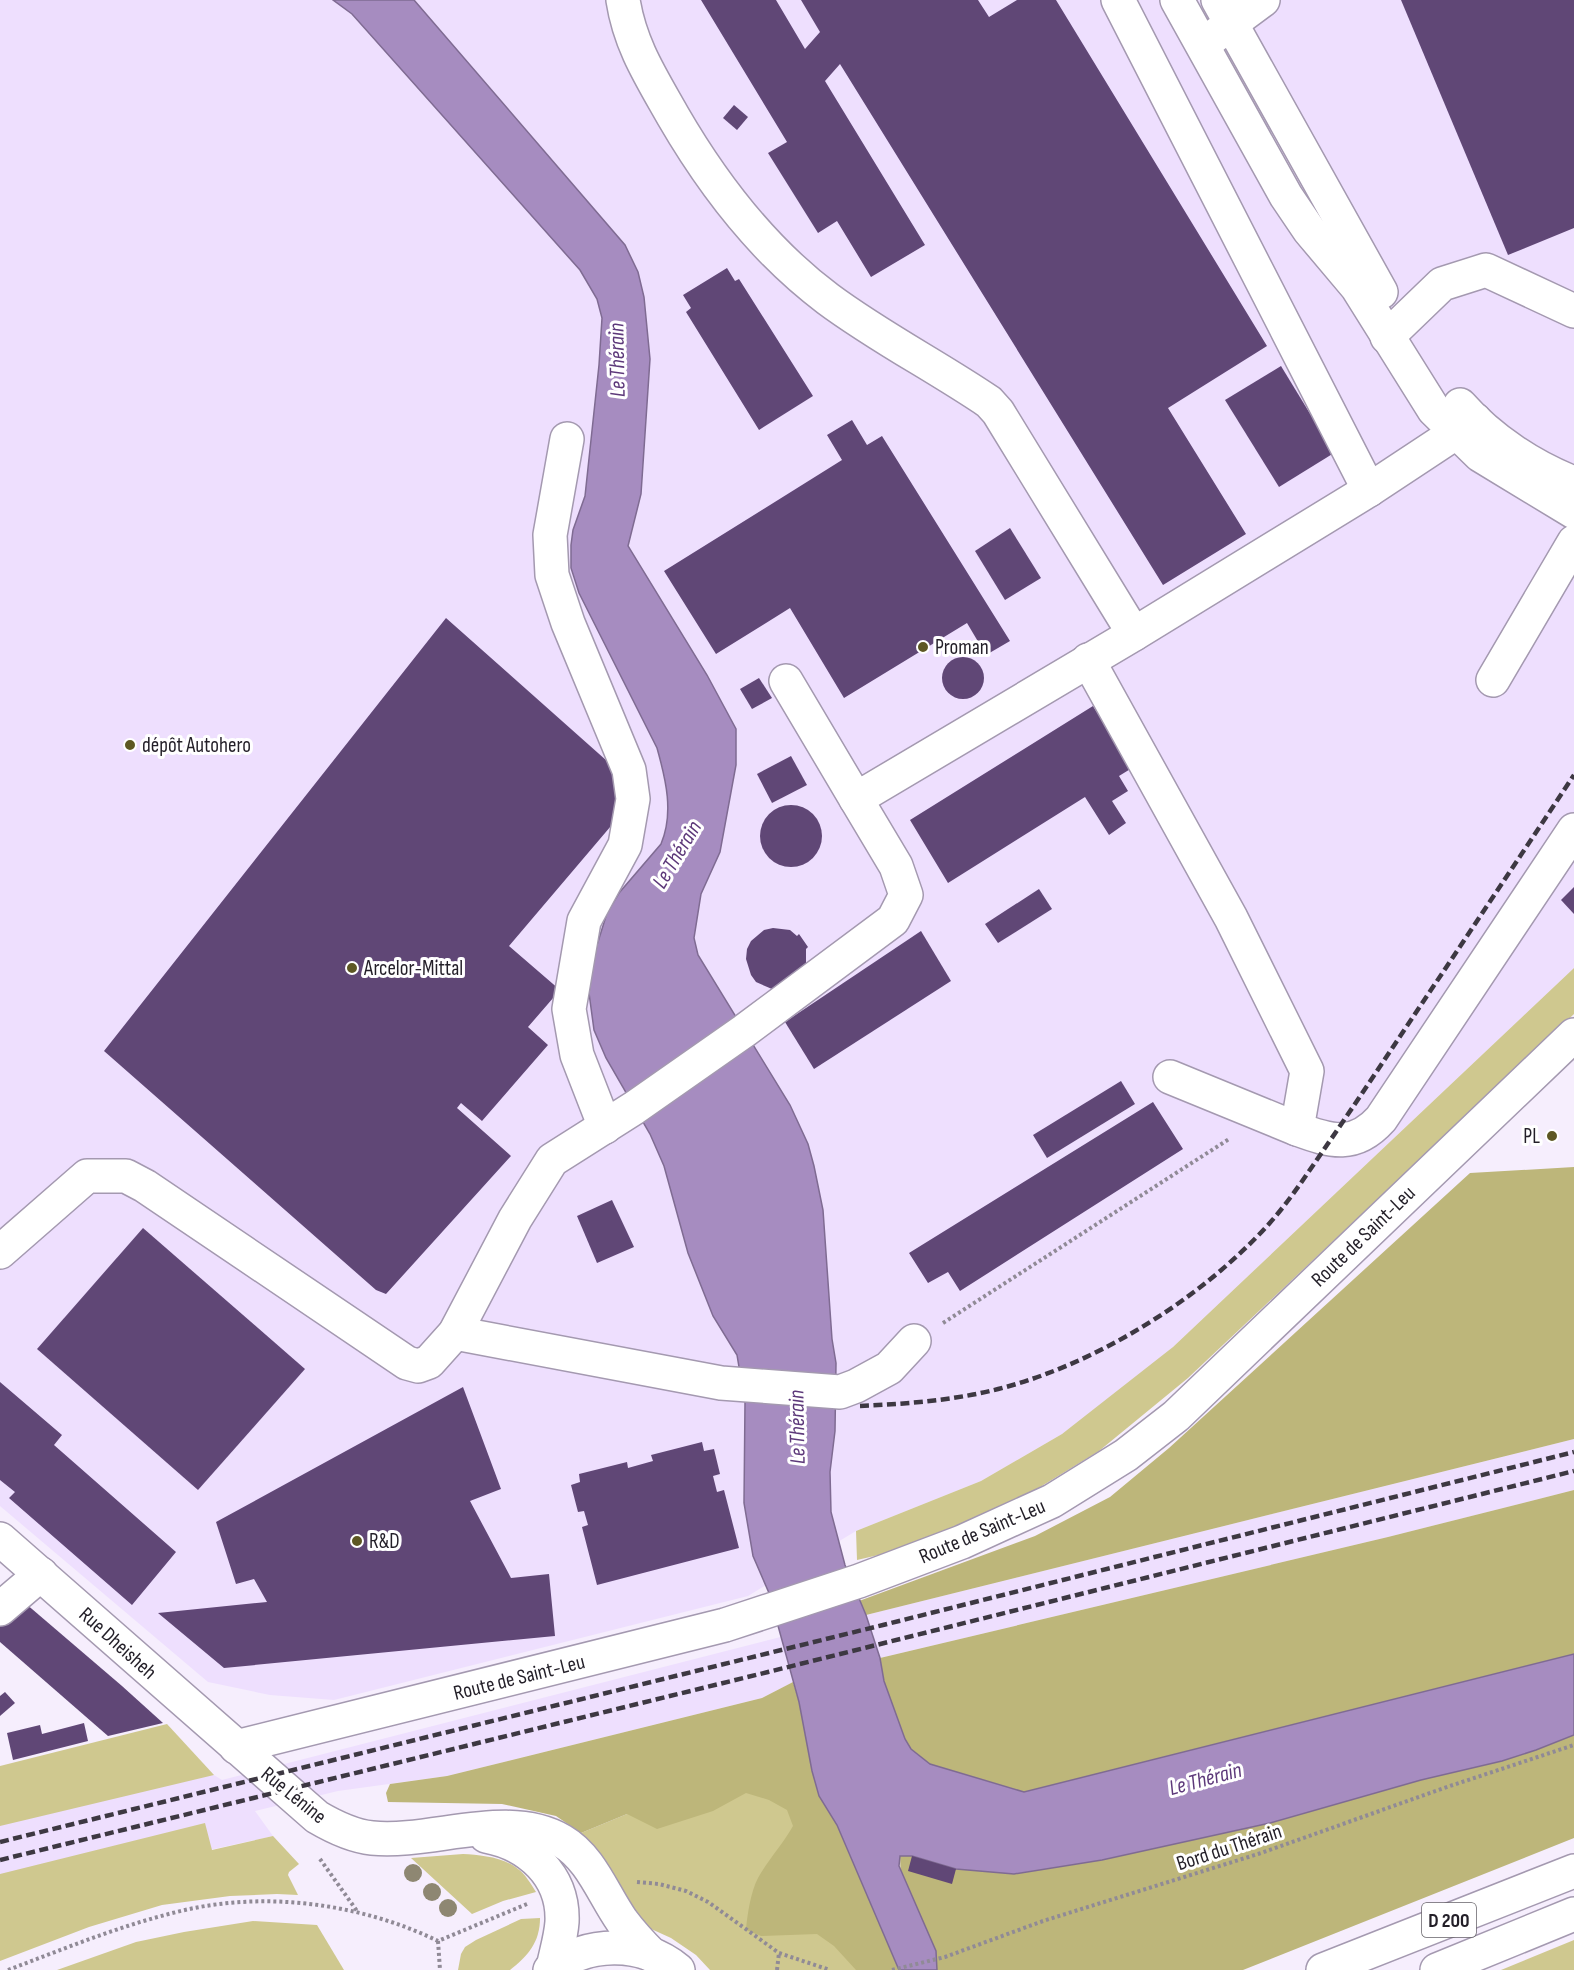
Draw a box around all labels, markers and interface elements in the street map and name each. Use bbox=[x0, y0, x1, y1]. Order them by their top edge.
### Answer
water label: Le Thérain bbox=[603, 323, 632, 397]
place label: Proman bbox=[935, 635, 989, 660]
marker: Proman bbox=[916, 640, 930, 654]
place label: dépôt Autohero bbox=[142, 733, 251, 758]
marker: dépôt Autohero bbox=[123, 738, 137, 752]
water label: Le Thérain bbox=[647, 816, 708, 893]
place label: Arcelor-Mittal bbox=[363, 956, 463, 981]
marker: Arcelor-Mittal bbox=[345, 961, 359, 975]
place label: PL bbox=[1523, 1124, 1540, 1149]
marker: PL bbox=[1545, 1129, 1559, 1143]
street label: Route de Saint-Leu bbox=[1306, 1181, 1420, 1292]
water label: Le Thérain bbox=[783, 1390, 812, 1464]
street label: Route de Saint-Leu bbox=[915, 1494, 1049, 1569]
place label: R&D bbox=[369, 1529, 400, 1554]
marker: R&D bbox=[350, 1534, 364, 1548]
street label: Rue Dheisheh bbox=[74, 1602, 162, 1685]
street label: Route de Saint-Leu bbox=[451, 1649, 587, 1706]
water label: Le Thérain bbox=[1166, 1757, 1245, 1802]
street label: Rue Lénine bbox=[256, 1762, 331, 1829]
street label: Bord du Thérain bbox=[1173, 1819, 1285, 1876]
road number: D 200 bbox=[1422, 1903, 1476, 1937]

